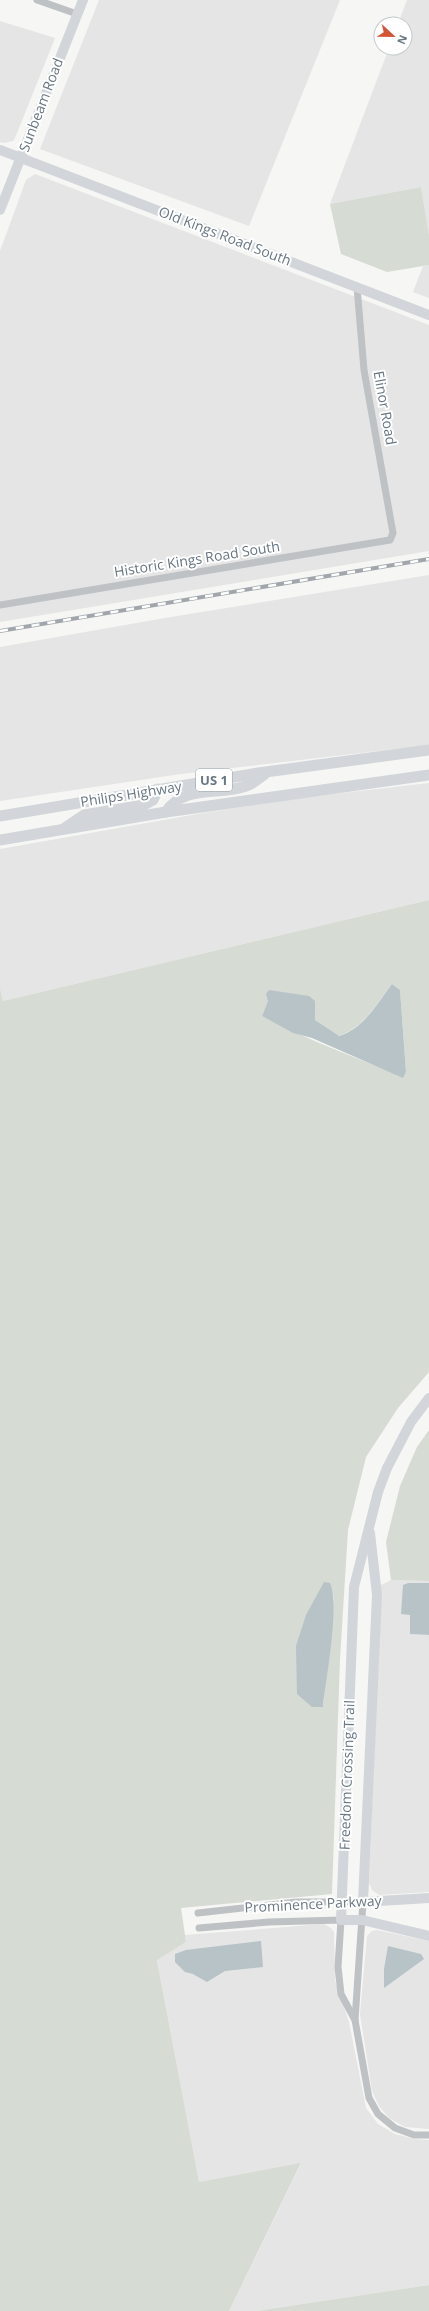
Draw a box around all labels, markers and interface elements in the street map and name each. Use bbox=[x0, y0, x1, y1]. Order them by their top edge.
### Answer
north arrow bbox=[373, 16, 413, 56]
text: N bbox=[394, 33, 411, 47]
street label: Sunbeam Road bbox=[14, 55, 67, 154]
street label: Old Kings Road South bbox=[156, 201, 294, 270]
street label: Elinor Road bbox=[370, 370, 401, 446]
street label: Historic Kings Road South bbox=[113, 536, 281, 581]
road number: US 1 bbox=[196, 769, 232, 791]
street label: Philips Highway bbox=[79, 776, 184, 811]
street label: Freedom Crossing Trail bbox=[334, 1700, 359, 1850]
street label: Prominence Parkway bbox=[244, 1890, 383, 1917]

